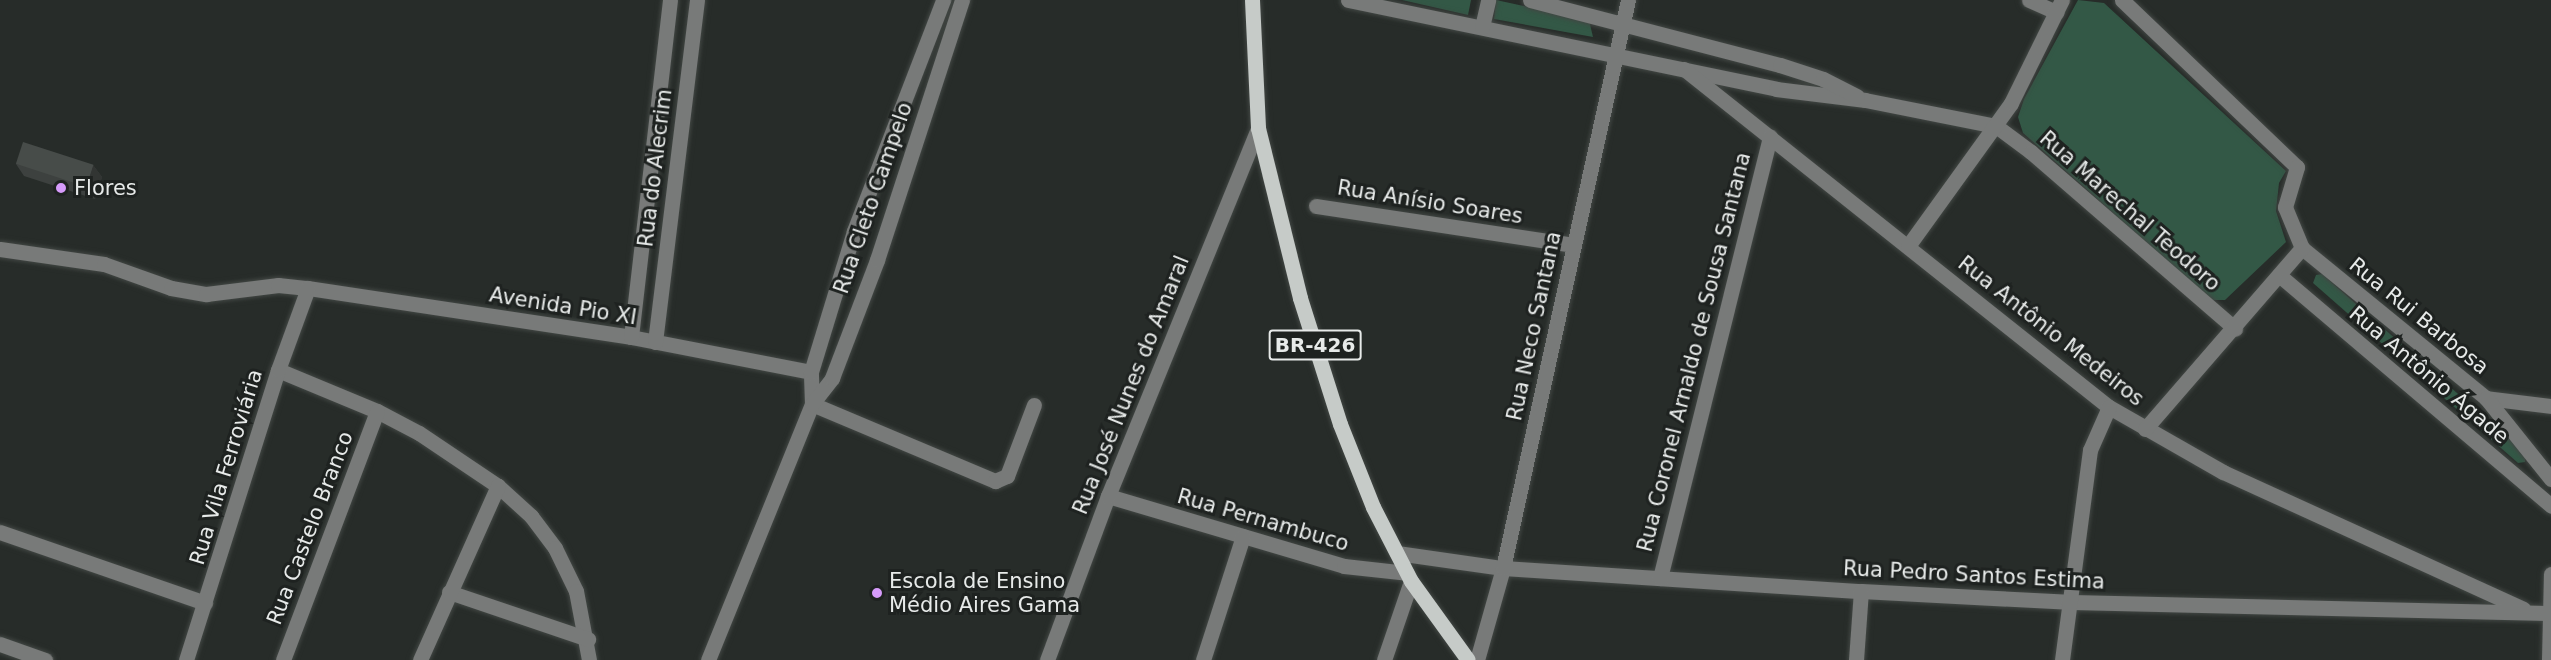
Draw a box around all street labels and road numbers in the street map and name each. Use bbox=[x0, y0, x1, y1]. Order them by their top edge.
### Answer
street label: Rua do Alecrim bbox=[633, 88, 677, 248]
street label: Rua Cleto Campelo bbox=[828, 99, 918, 297]
street label: Rua Marechal Teodoro bbox=[2035, 126, 2225, 296]
street label: Rua Coronel Arnaldo de Sousa Santana bbox=[1632, 150, 1756, 554]
street label: Rua Anísio Soares bbox=[1335, 175, 1525, 229]
street label: Rua Neco Santana bbox=[1502, 229, 1566, 423]
street label: Rua Antônio Medeiros bbox=[1953, 251, 2149, 411]
street label: Rua José Nunes do Amaral bbox=[1067, 252, 1195, 518]
street label: Rua Rui Barbosa bbox=[2344, 252, 2494, 380]
street label: Avenida Pio XI bbox=[488, 282, 638, 330]
street label: Rua Antônio Ágade bbox=[2344, 301, 2514, 449]
road number: BR-426 bbox=[1268, 328, 1362, 362]
street label: Rua Vila Ferroviária bbox=[184, 366, 268, 568]
street label: Rua Castelo Branco bbox=[261, 428, 359, 628]
street label: Rua Pernambuco bbox=[1174, 483, 1352, 557]
street label: Rua Pedro Santos Estima bbox=[1842, 556, 2106, 594]

